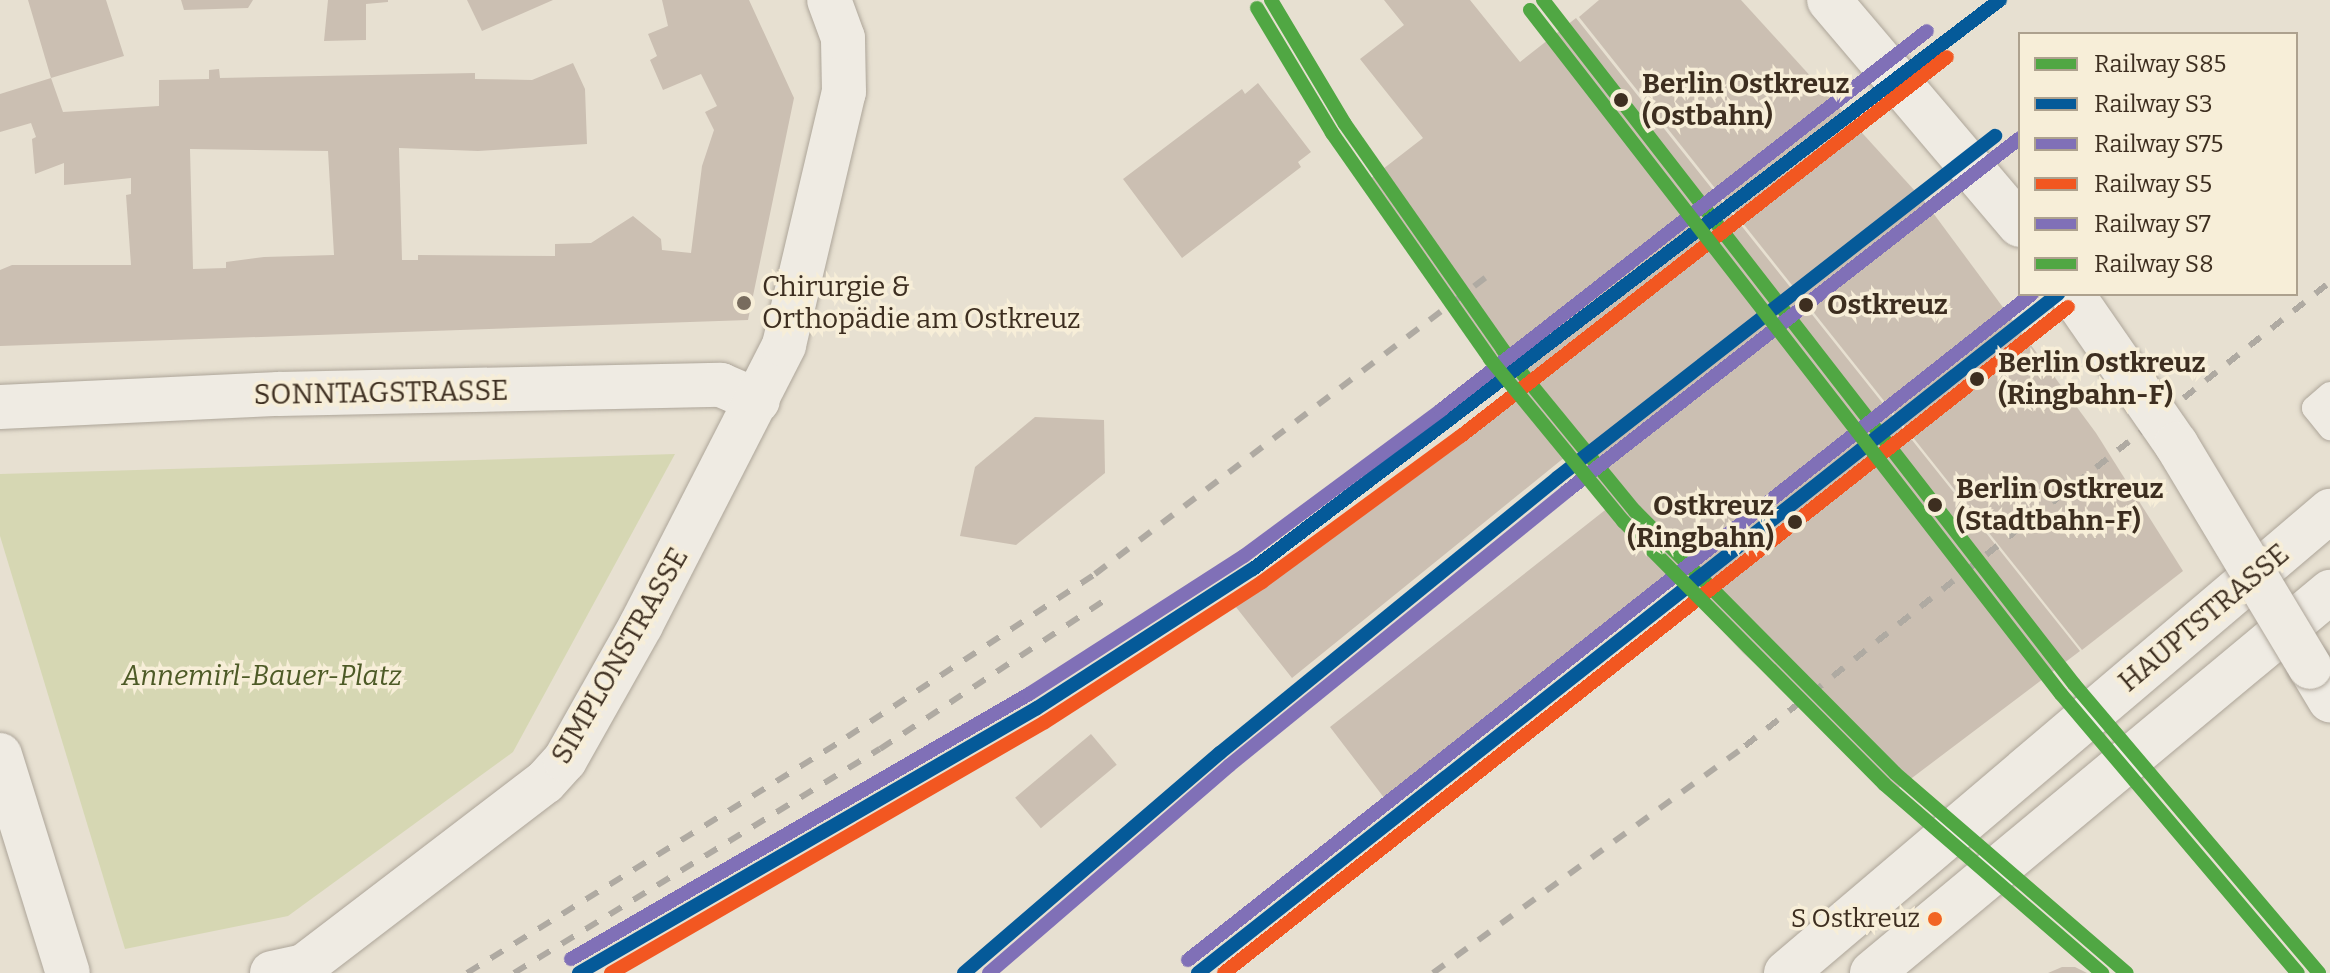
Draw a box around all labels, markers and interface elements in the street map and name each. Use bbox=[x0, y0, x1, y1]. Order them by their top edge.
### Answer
legend bbox=[2018, 32, 2298, 296]
text: Railway S85 bbox=[2094, 50, 2226, 78]
place label: Berlin Ostkreuz (Ostbahn) bbox=[1642, 67, 1850, 133]
marker: Berlin Ostkreuz (Ostbahn) bbox=[1607, 86, 1635, 114]
text: Railway S3 bbox=[2094, 90, 2213, 118]
text: Railway S75 bbox=[2094, 130, 2223, 158]
text: Railway S5 bbox=[2094, 170, 2212, 198]
text: Railway S7 bbox=[2094, 210, 2211, 238]
text: Railway S8 bbox=[2094, 250, 2214, 278]
place label: Chirurgie & Orthopädie am Ostkreuz bbox=[762, 270, 1081, 336]
place label: Ostkreuz bbox=[1827, 288, 1948, 322]
marker: Ostkreuz bbox=[1792, 291, 1820, 319]
marker: Chirurgie & Orthopädie am Ostkreuz bbox=[733, 292, 755, 314]
place label: Berlin Ostkreuz (Ringbahn-F) bbox=[1998, 346, 2206, 412]
marker: Berlin Ostkreuz (Ringbahn-F) bbox=[1963, 365, 1991, 393]
street label: SONNTAGSTRASSE bbox=[253, 374, 509, 412]
place label: Berlin Ostkreuz (Stadtbahn-F) bbox=[1956, 472, 2164, 538]
place label: Ostkreuz (Ringbahn) bbox=[1627, 489, 1774, 555]
marker: Berlin Ostkreuz (Stadtbahn-F) bbox=[1921, 491, 1949, 519]
marker: Ostkreuz (Ringbahn) bbox=[1781, 508, 1809, 536]
street label: HAUPTSTRASSE bbox=[2112, 537, 2296, 699]
street label: SIMPLONSTRASSE bbox=[545, 542, 695, 770]
park label: Annemirl-Bauer-Platz bbox=[122, 659, 402, 693]
place label: S Ostkreuz bbox=[1791, 903, 1920, 935]
marker: S Ostkreuz bbox=[1927, 911, 1943, 927]

